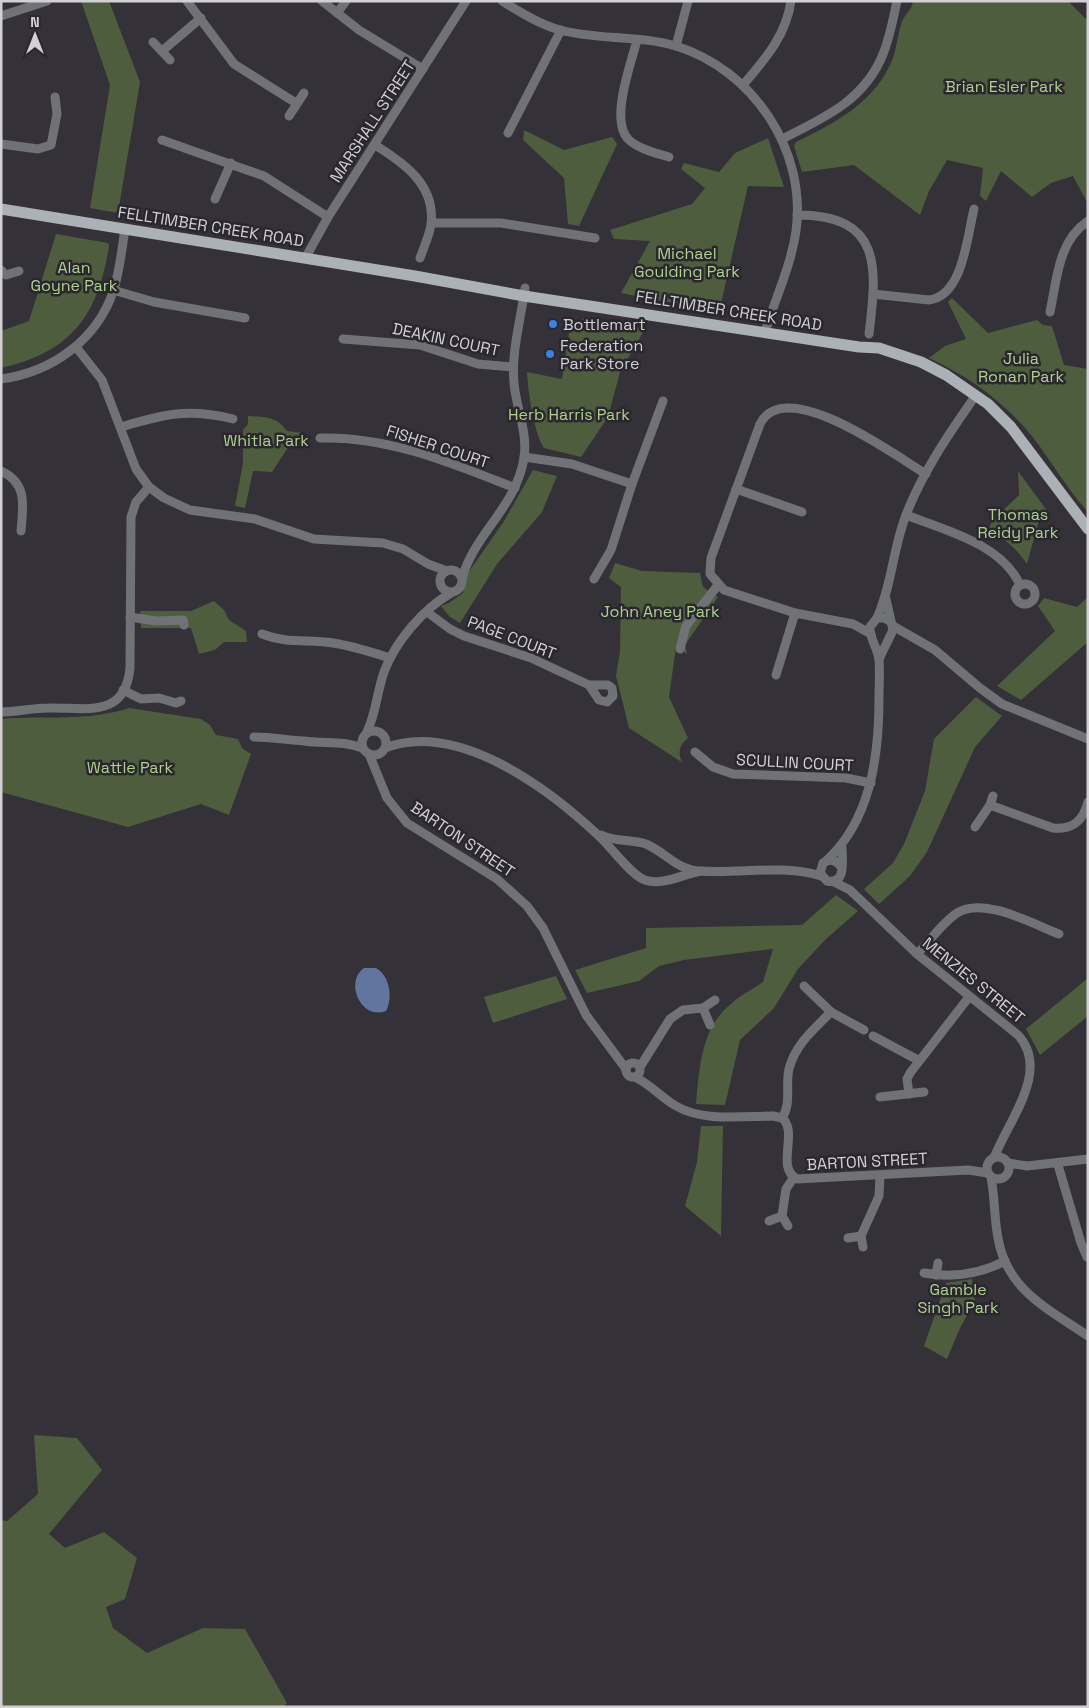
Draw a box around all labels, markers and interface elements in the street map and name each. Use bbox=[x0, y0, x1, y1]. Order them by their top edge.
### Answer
north arrow bbox=[10, 10, 60, 60]
text: N bbox=[30, 13, 40, 31]
street label: MARSHALL STREET bbox=[325, 56, 420, 186]
park label: Brian Esler Park bbox=[945, 76, 1063, 97]
street label: FELLTIMBER CREEK ROAD bbox=[116, 201, 306, 252]
park label: Michael Goulding Park bbox=[634, 243, 740, 282]
park label: Alan Goyne Park bbox=[31, 257, 118, 296]
street label: FELLTIMBER CREEK ROAD bbox=[634, 285, 824, 336]
place label: Bottlemart bbox=[563, 314, 646, 335]
street label: DEAKIN COURT bbox=[390, 318, 501, 361]
marker: Bottlemart bbox=[547, 318, 559, 330]
place label: Federation Park Store bbox=[560, 335, 643, 374]
marker: Federation Park Store bbox=[544, 348, 556, 360]
park label: Julia Ronan Park bbox=[978, 348, 1064, 387]
park label: Herb Harris Park bbox=[508, 404, 630, 425]
street label: FISHER COURT bbox=[384, 420, 492, 473]
park label: Whitla Park bbox=[223, 430, 309, 451]
park label: Thomas Reidy Park bbox=[978, 504, 1059, 543]
park label: John Aney Park bbox=[600, 601, 720, 622]
street label: PAGE COURT bbox=[465, 611, 559, 664]
street label: SCULLIN COURT bbox=[736, 749, 854, 776]
park label: Wattle Park bbox=[87, 757, 174, 778]
street label: BARTON STREET bbox=[407, 797, 519, 882]
street label: MENZIES STREET bbox=[918, 933, 1029, 1028]
street label: BARTON STREET bbox=[806, 1148, 928, 1175]
park label: Gamble Singh Park bbox=[917, 1279, 999, 1318]

